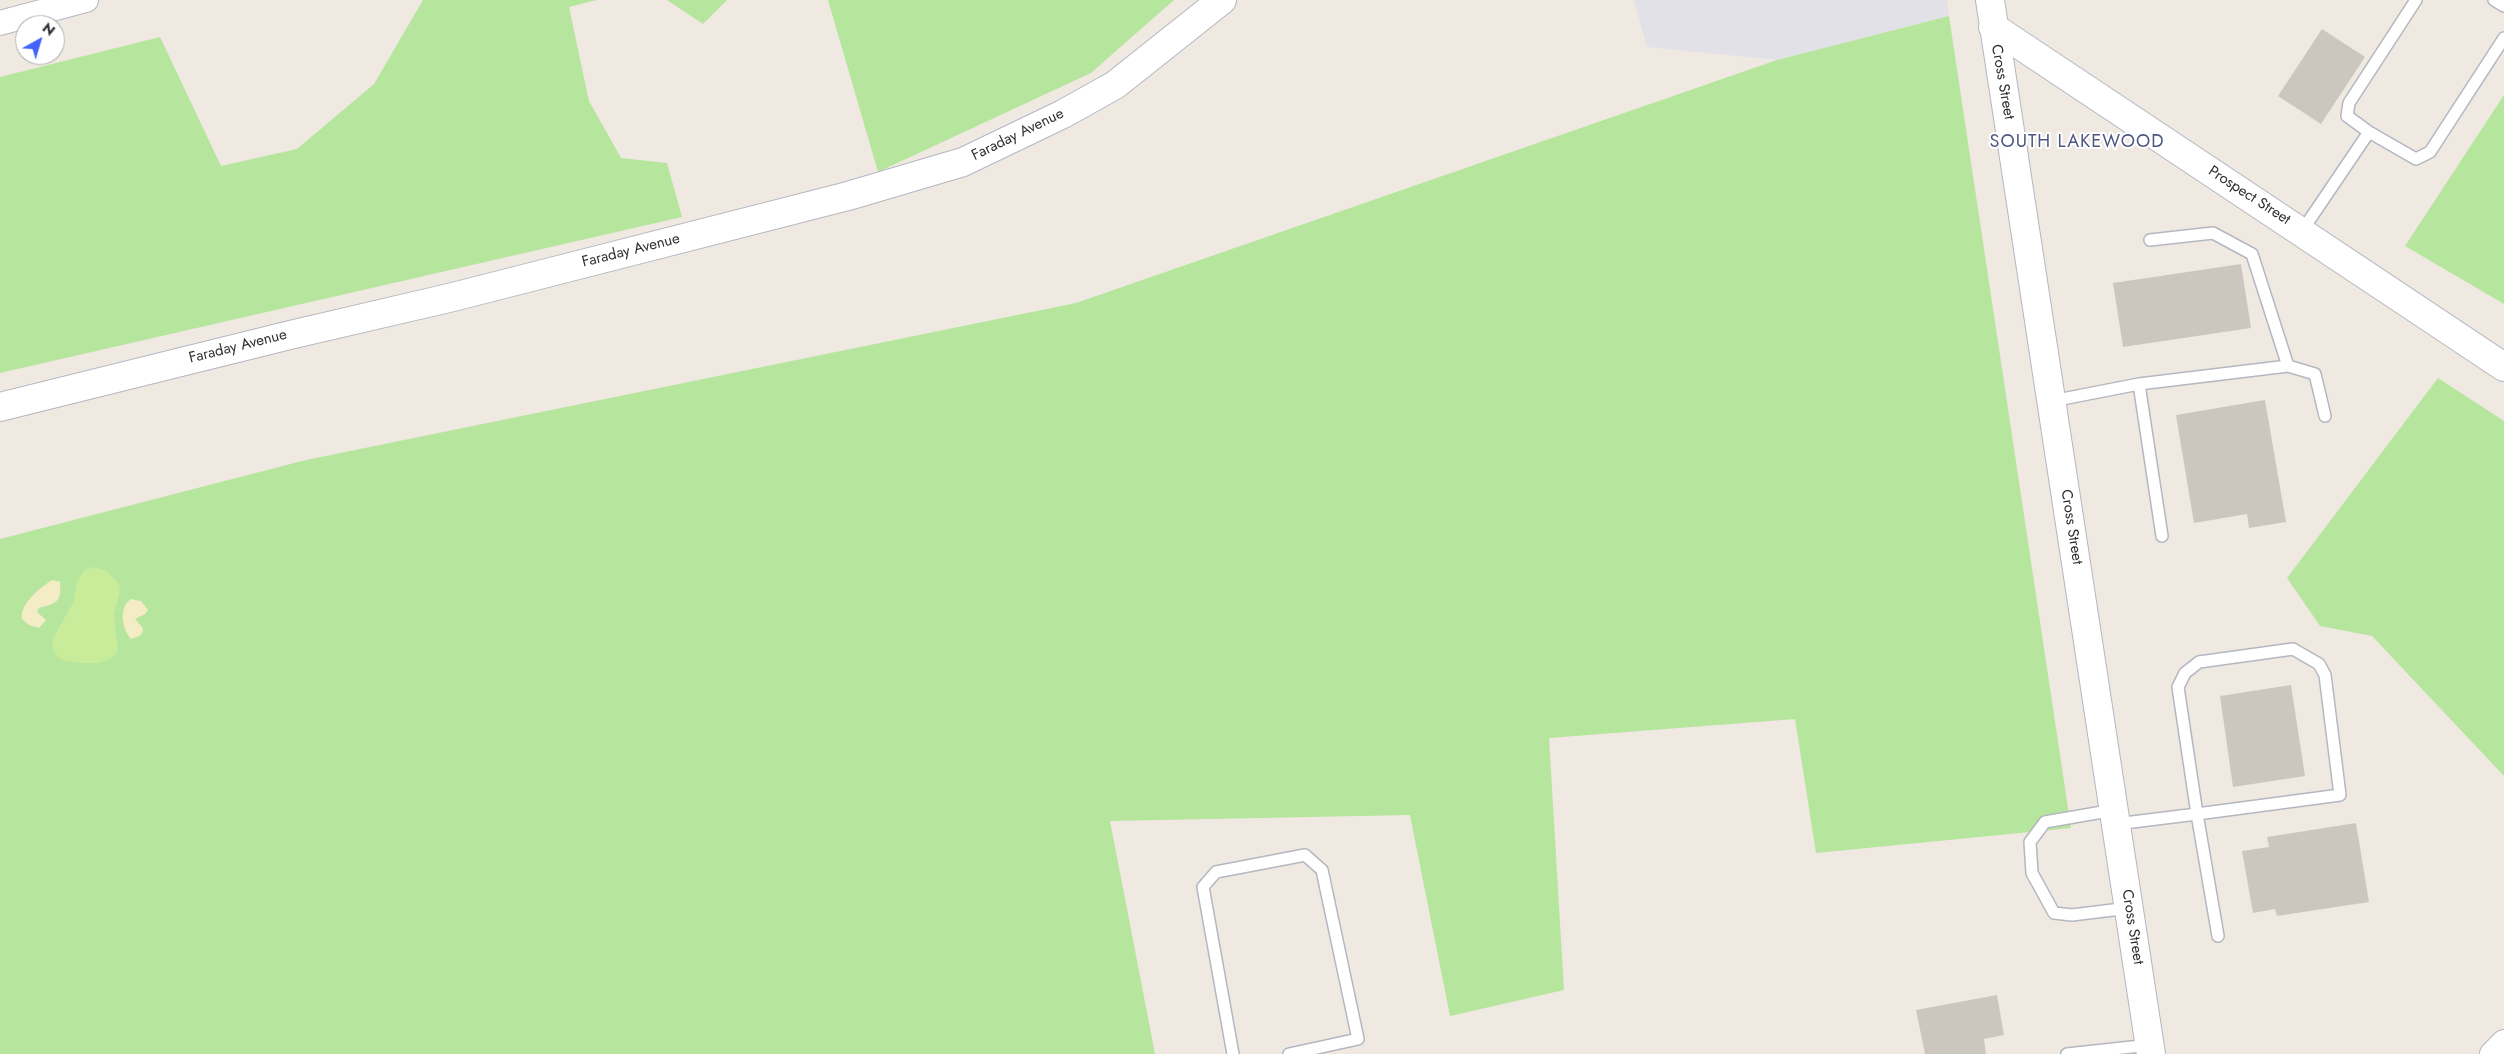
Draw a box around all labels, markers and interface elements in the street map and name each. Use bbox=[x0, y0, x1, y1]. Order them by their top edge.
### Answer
north arrow bbox=[15, 15, 65, 65]
text: N bbox=[38, 18, 59, 40]
street label: Cross Street bbox=[1987, 43, 2017, 121]
street label: Faraday Avenue bbox=[969, 105, 1067, 165]
district label: SOUTH LAKEWOOD bbox=[1988, 132, 2166, 154]
street label: Prospect Street bbox=[2205, 163, 2293, 229]
street label: Faraday Avenue bbox=[580, 230, 682, 272]
street label: Faraday Avenue bbox=[187, 326, 289, 368]
street label: Cross Street bbox=[2056, 488, 2086, 566]
street label: Cross Street bbox=[2117, 888, 2147, 966]

